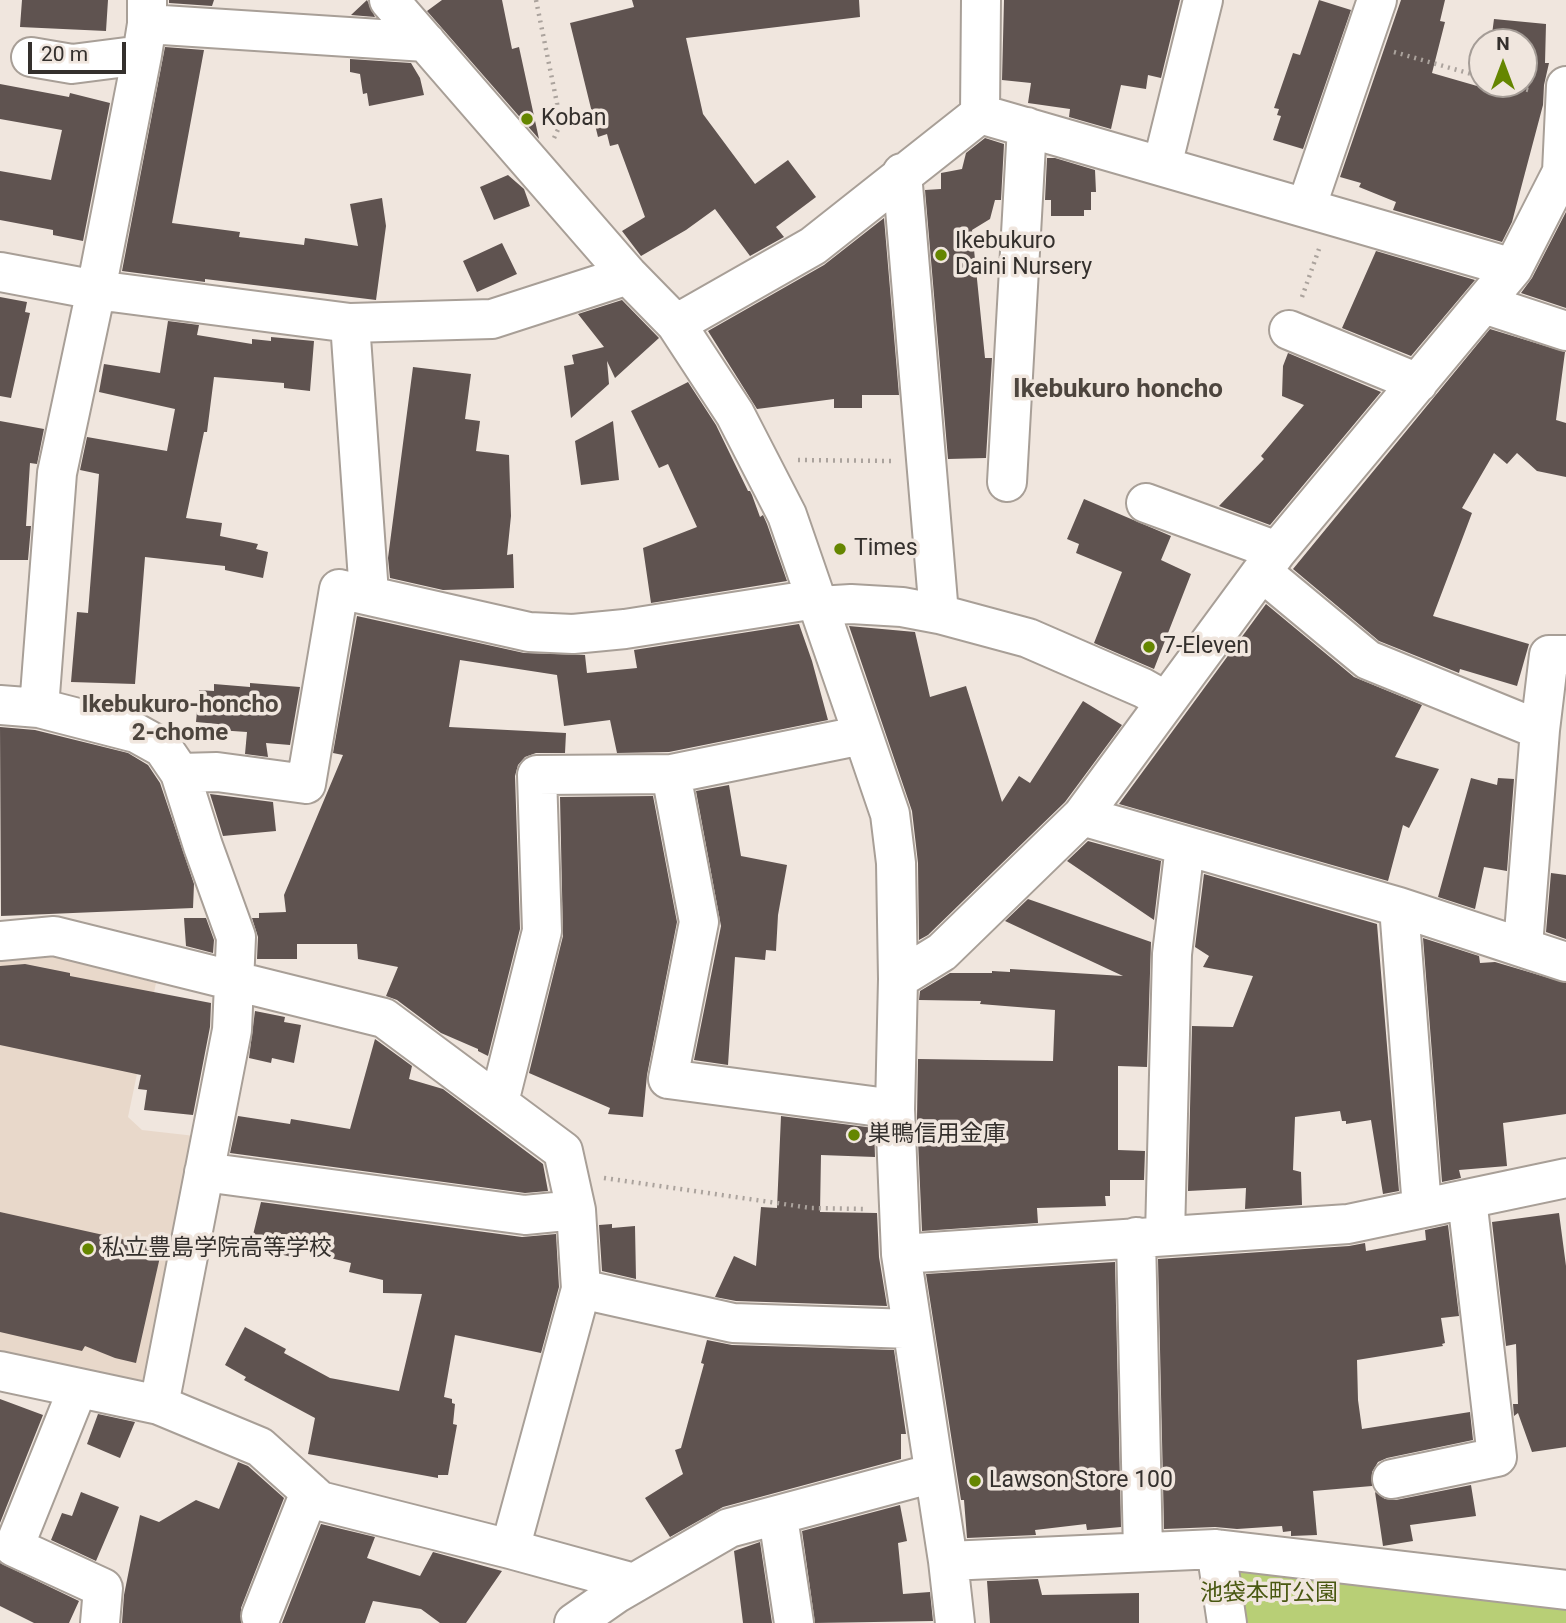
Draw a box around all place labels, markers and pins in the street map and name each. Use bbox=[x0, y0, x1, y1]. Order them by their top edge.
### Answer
place label: Koban bbox=[541, 105, 606, 133]
marker: Koban bbox=[519, 111, 535, 127]
place label: Ikebukuro Daini Nursery bbox=[955, 228, 1092, 282]
marker: Ikebukuro Daini Nursery bbox=[933, 247, 949, 263]
place label: Times bbox=[854, 535, 918, 563]
marker: Times bbox=[832, 541, 848, 557]
place label: 7-Eleven bbox=[1163, 633, 1249, 661]
marker: 7-Eleven bbox=[1141, 639, 1157, 655]
place label: 巣鴨信用金庫 bbox=[868, 1121, 1006, 1149]
marker: 巣鴨信用金庫 bbox=[846, 1127, 862, 1143]
place label: 私立豊島学院高等学校 bbox=[102, 1235, 332, 1263]
marker: 私立豊島学院高等学校 bbox=[80, 1241, 96, 1257]
place label: Lawson Store 100 bbox=[989, 1467, 1173, 1495]
marker: Lawson Store 100 bbox=[967, 1473, 983, 1489]

